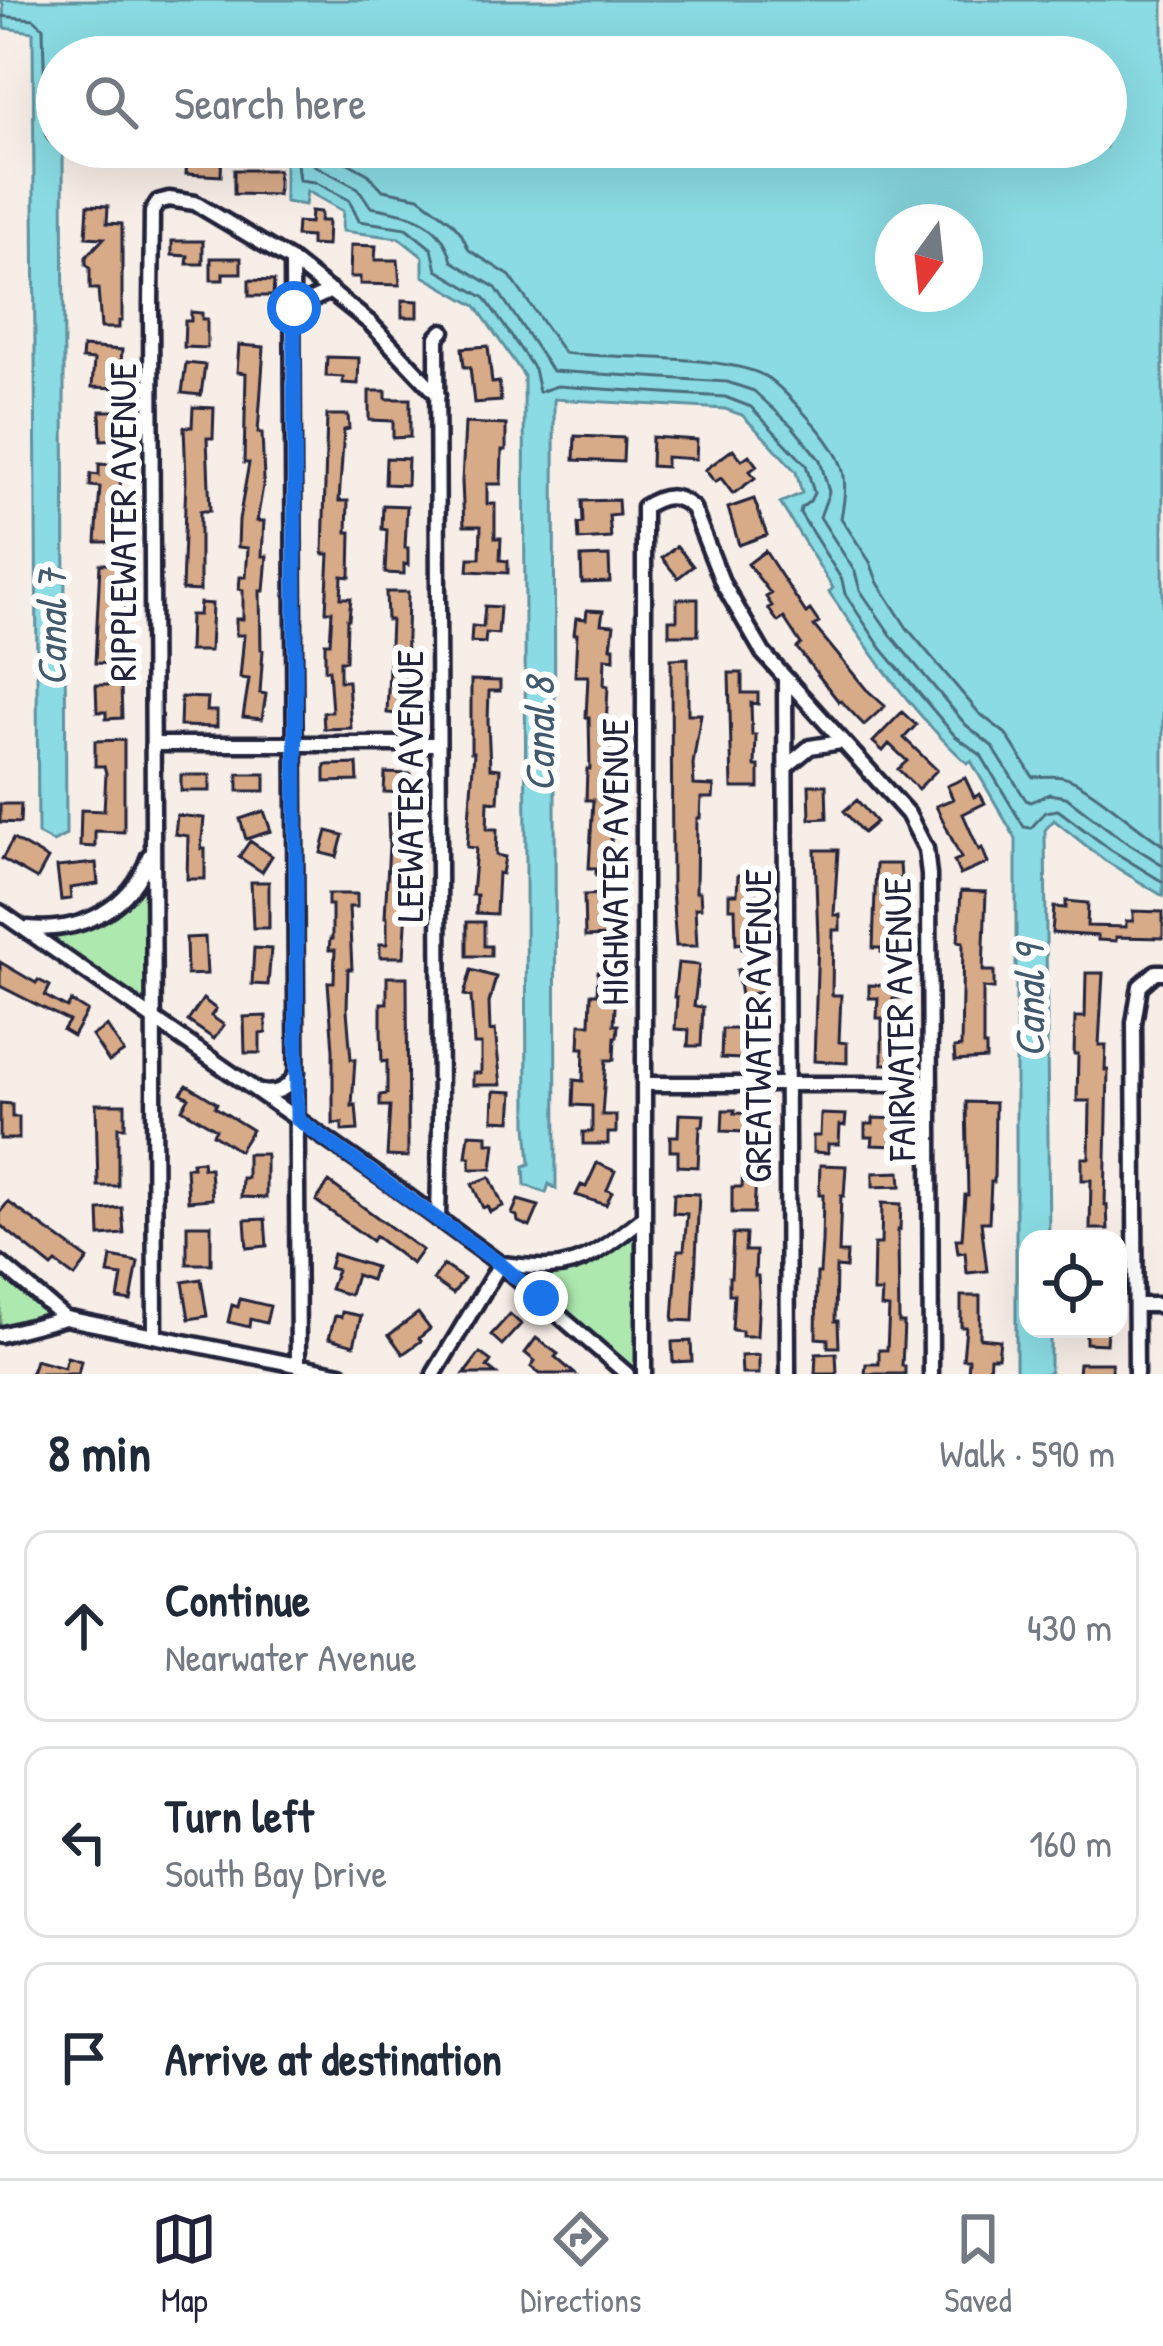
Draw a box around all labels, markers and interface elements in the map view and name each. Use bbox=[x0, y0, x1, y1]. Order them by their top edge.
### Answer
search box bbox=[36, 36, 1127, 168]
icon: search bbox=[78, 69, 144, 135]
text: Search here bbox=[174, 72, 366, 133]
north arrow bbox=[875, 204, 983, 312]
route start bbox=[267, 281, 321, 335]
street label: RIPPLEWATER AVENUE bbox=[95, 363, 148, 681]
water label: Canal 7 bbox=[22, 567, 79, 686]
street label: LEEWATER AVENUE bbox=[382, 650, 435, 922]
water label: Canal 8 bbox=[510, 673, 567, 792]
street label: HIGHWATER AVENUE bbox=[587, 718, 640, 1006]
street label: GREATWATER AVENUE bbox=[730, 869, 783, 1183]
street label: FAIRWATER AVENUE bbox=[870, 877, 927, 1162]
water label: Canal 9 bbox=[1000, 941, 1057, 1058]
map controls bbox=[1019, 1230, 1127, 1338]
button: locate bbox=[1019, 1230, 1127, 1338]
route end bbox=[514, 1271, 568, 1325]
text: 8 min bbox=[48, 1418, 151, 1487]
text: Walk · 590 m bbox=[940, 1426, 1115, 1479]
text: Continue bbox=[165, 1569, 310, 1630]
icon: ahead bbox=[51, 1593, 117, 1659]
text: 430 m bbox=[1027, 1600, 1112, 1653]
text: Nearwater Avenue bbox=[165, 1630, 417, 1683]
text: Turn left bbox=[165, 1785, 314, 1846]
icon: left bbox=[51, 1809, 117, 1875]
text: 160 m bbox=[1029, 1816, 1112, 1869]
text: South Bay Drive bbox=[165, 1846, 387, 1899]
icon: arrive bbox=[51, 2025, 117, 2091]
text: Arrive at destination bbox=[165, 2028, 502, 2089]
tab: Map bbox=[151, 2206, 217, 2322]
tab: Directions bbox=[520, 2206, 642, 2322]
tab: Saved bbox=[944, 2206, 1012, 2322]

